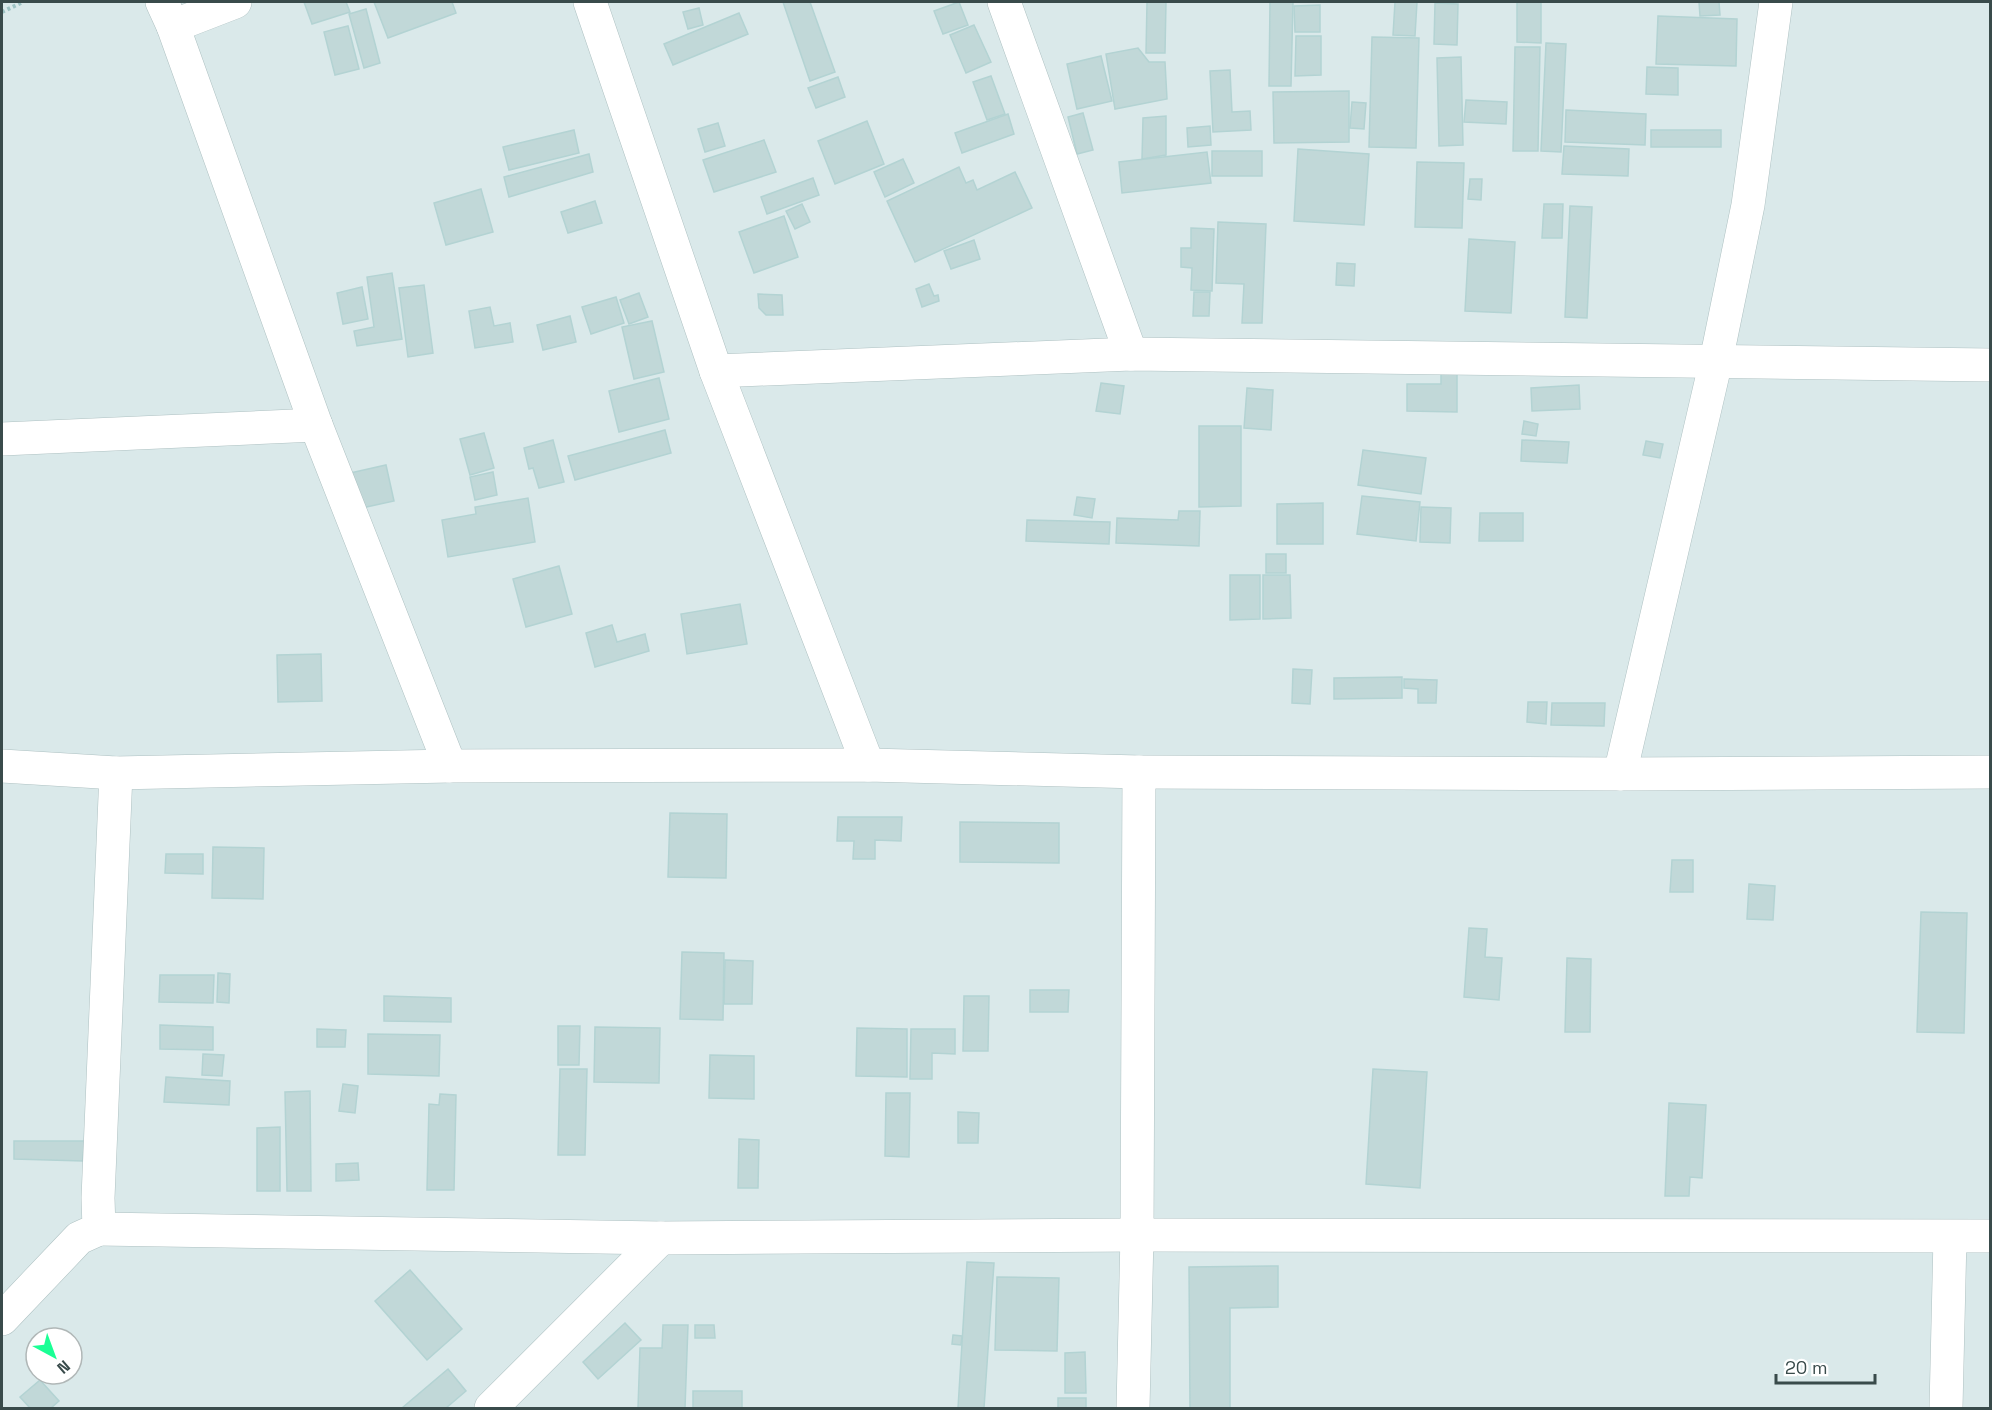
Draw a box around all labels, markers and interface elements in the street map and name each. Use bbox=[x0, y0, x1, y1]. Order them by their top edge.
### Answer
north arrow bbox=[24, 1326, 84, 1386]
scale bar bbox=[1776, 1347, 1875, 1385]
text: N bbox=[53, 1355, 74, 1378]
text: 20 m bbox=[1785, 1356, 1828, 1379]

